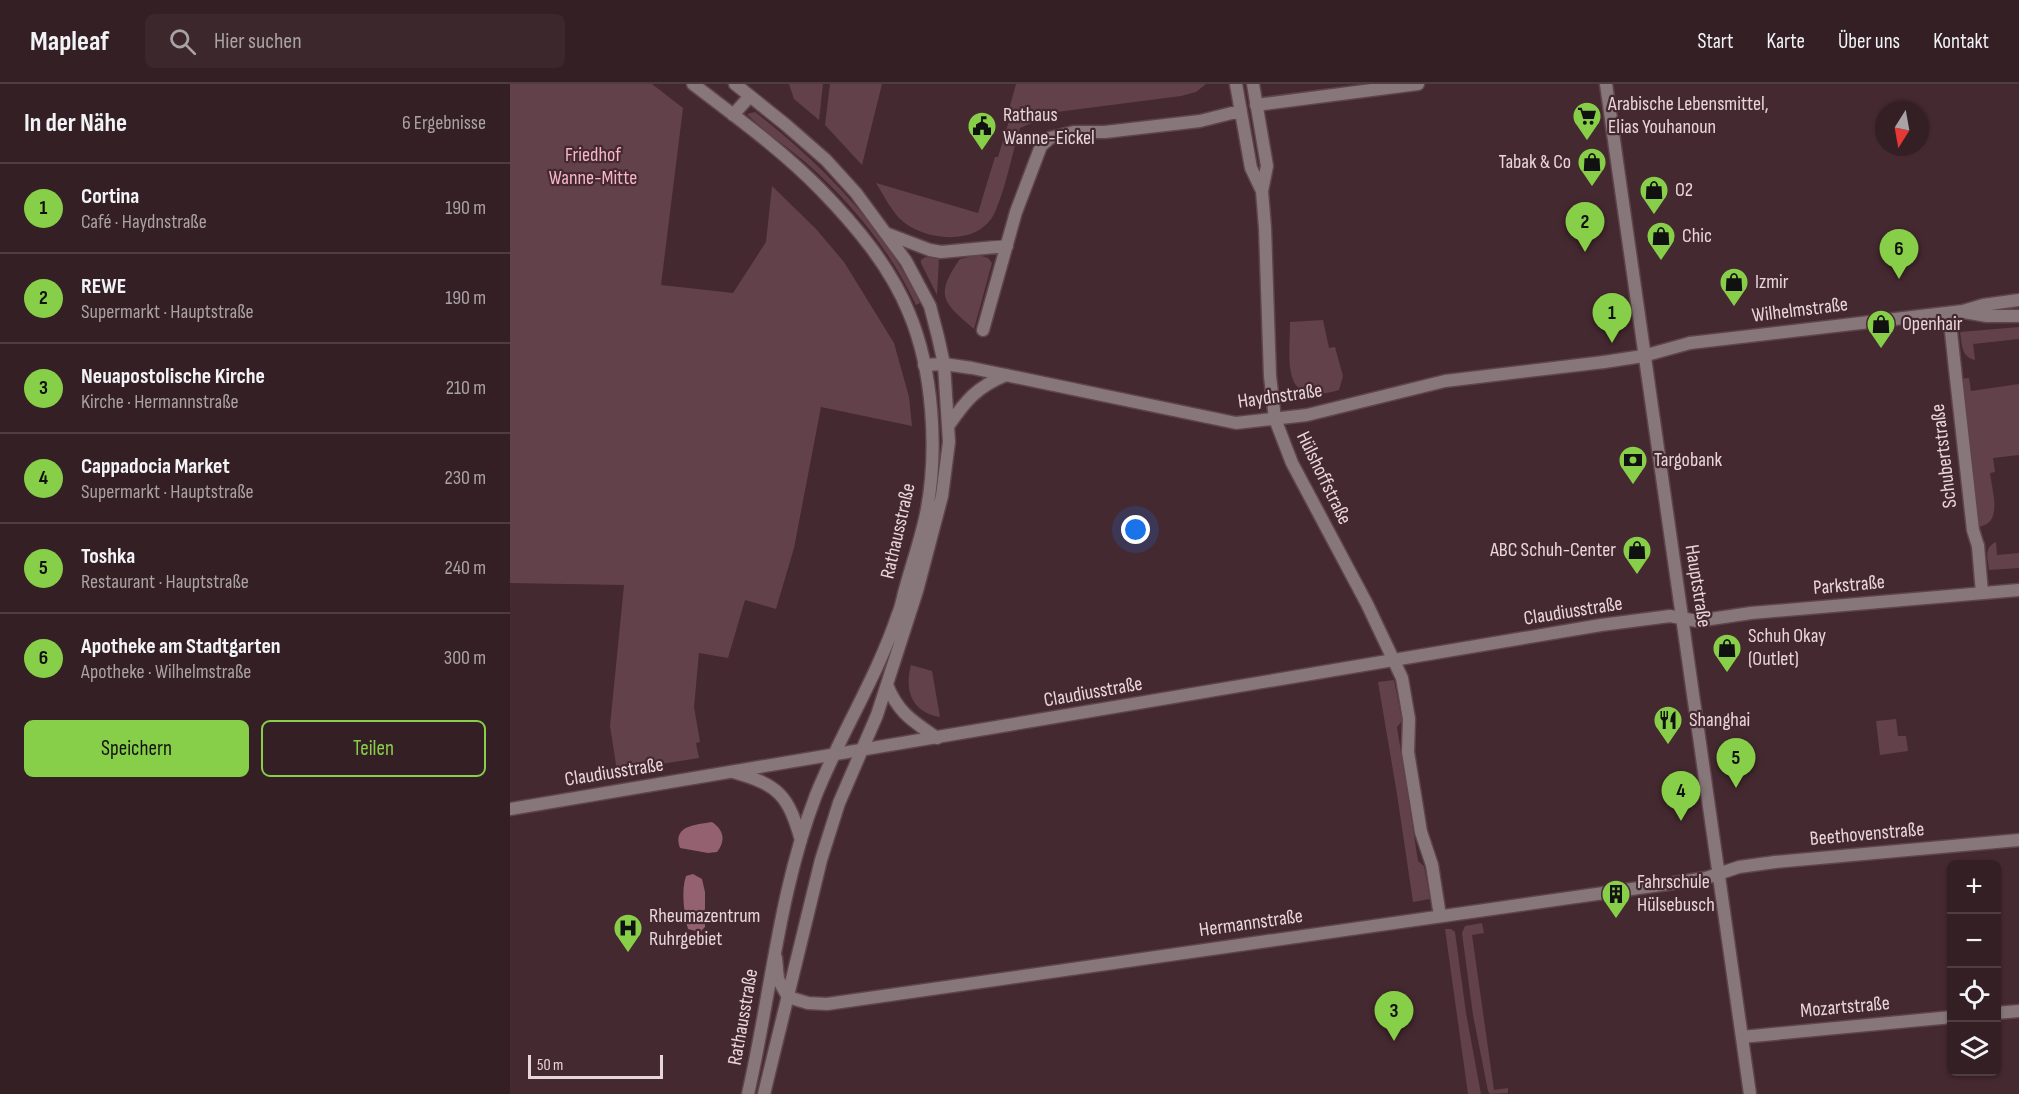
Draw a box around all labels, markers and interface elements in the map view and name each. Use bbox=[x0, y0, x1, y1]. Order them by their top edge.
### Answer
search box bbox=[145, 14, 565, 68]
text: Mapleaf bbox=[30, 25, 109, 58]
icon: search bbox=[166, 25, 199, 58]
text: Hier suchen bbox=[214, 28, 302, 55]
text: Start bbox=[1697, 29, 1734, 54]
text: Karte bbox=[1767, 29, 1805, 54]
text: Über uns bbox=[1838, 29, 1900, 54]
text: Kontakt bbox=[1933, 29, 1989, 54]
place label: Arabische Lebensmittel, Elias Youhanoun bbox=[1607, 92, 1769, 139]
supermarket icon: Arabische Lebensmittel, Elias Youhanoun bbox=[1571, 100, 1603, 142]
north arrow bbox=[1875, 102, 1929, 156]
place label: Rathaus Wanne-Eickel bbox=[1003, 103, 1095, 150]
text: In der Nähe bbox=[24, 108, 127, 139]
public building icon: Rathaus Wanne-Eickel bbox=[966, 110, 998, 152]
text: 6 Ergebnisse bbox=[402, 111, 486, 135]
park label: Friedhof Wanne-Mitte bbox=[549, 143, 637, 190]
shop icon: Tabak & Co bbox=[1576, 146, 1608, 188]
place label: Tabak & Co bbox=[1499, 150, 1571, 174]
shop icon: O2 bbox=[1638, 174, 1670, 216]
place label: O2 bbox=[1675, 178, 1693, 202]
text: Cortina bbox=[81, 183, 139, 210]
text: 1 bbox=[40, 196, 47, 220]
text: 190 m bbox=[445, 196, 486, 220]
pin: 2 bbox=[1566, 202, 1604, 252]
text: Café · Haydnstraße bbox=[81, 210, 207, 234]
shop icon: Chic bbox=[1645, 220, 1677, 262]
place label: Chic bbox=[1682, 224, 1712, 248]
pin: 6 bbox=[1880, 230, 1918, 279]
shop icon: Izmir bbox=[1718, 266, 1750, 308]
place label: Izmir bbox=[1755, 270, 1789, 294]
text: REWE bbox=[81, 273, 126, 300]
text: 2 bbox=[39, 286, 48, 310]
text: 190 m bbox=[445, 286, 486, 310]
street label: Wilhelmstraße bbox=[1751, 292, 1849, 328]
pin: 1 bbox=[1592, 294, 1632, 343]
text: Supermarkt · Hauptstraße bbox=[81, 300, 254, 324]
shop icon: Openhair bbox=[1865, 308, 1897, 350]
place label: Openhair bbox=[1902, 312, 1963, 336]
text: Neuapostolische Kirche bbox=[81, 363, 265, 390]
text: 3 bbox=[39, 376, 48, 400]
text: 210 m bbox=[446, 376, 486, 400]
street label: Haydnstraße bbox=[1236, 378, 1324, 414]
text: Kirche · Hermannstraße bbox=[81, 390, 239, 414]
street label: Schubertstraße bbox=[1926, 403, 1962, 509]
street label: Hülshoffstraße bbox=[1291, 428, 1357, 528]
bank icon: Targobank bbox=[1617, 444, 1649, 486]
place label: Targobank bbox=[1654, 448, 1722, 472]
text: Cappadocia Market bbox=[81, 453, 230, 480]
text: 4 bbox=[39, 466, 48, 490]
text: 230 m bbox=[444, 466, 486, 490]
text: Supermarkt · Hauptstraße bbox=[81, 480, 254, 504]
street label: Rathausstraße bbox=[875, 481, 921, 581]
your location bbox=[1121, 515, 1150, 544]
shop icon: ABC Schuh-Center bbox=[1621, 534, 1653, 576]
place label: ABC Schuh-Center bbox=[1489, 538, 1616, 562]
text: Toshka bbox=[81, 543, 135, 570]
street label: Hauptstraße bbox=[1680, 543, 1716, 629]
text: 5 bbox=[39, 556, 48, 580]
text: 240 m bbox=[445, 556, 486, 580]
text: Restaurant · Hauptstraße bbox=[81, 570, 249, 594]
street label: Parkstraße bbox=[1812, 570, 1886, 600]
street label: Claudiusstraße bbox=[1522, 591, 1624, 631]
place label: Schuh Okay (Outlet) bbox=[1748, 624, 1826, 671]
shop icon: Schuh Okay (Outlet) bbox=[1711, 632, 1743, 674]
text: Apotheke am Stadtgarten bbox=[81, 633, 281, 660]
text: 6 bbox=[39, 646, 48, 670]
text: 300 m bbox=[444, 646, 486, 670]
text: Apotheke · Wilhelmstraße bbox=[81, 660, 251, 684]
street label: Claudiusstraße bbox=[1042, 672, 1144, 712]
restaurant icon: Shanghai bbox=[1652, 704, 1684, 746]
place label: Shanghai bbox=[1689, 708, 1750, 732]
button: Speichern bbox=[24, 720, 249, 777]
button: Teilen bbox=[261, 720, 486, 777]
pin: 5 bbox=[1716, 738, 1756, 788]
street label: Claudiusstraße bbox=[563, 752, 665, 792]
pin: 4 bbox=[1662, 772, 1700, 821]
street label: Beethovenstraße bbox=[1809, 817, 1925, 851]
map controls bbox=[1947, 860, 2001, 1076]
button: + bbox=[1947, 860, 2001, 914]
place label: Fahrschule Hülsebusch bbox=[1637, 870, 1715, 917]
building icon: Fahrschule Hülsebusch bbox=[1600, 878, 1632, 920]
place label: Rheumazentrum Ruhrgebiet bbox=[649, 904, 760, 951]
street label: Hermannstraße bbox=[1198, 904, 1304, 942]
hospital icon: Rheumazentrum Ruhrgebiet bbox=[612, 912, 644, 954]
button: − bbox=[1947, 914, 2001, 968]
street label: Rathausstraße bbox=[723, 967, 763, 1067]
button: locate bbox=[1947, 968, 2001, 1022]
street label: Mozartstraße bbox=[1799, 991, 1891, 1023]
pin: 3 bbox=[1374, 992, 1414, 1041]
button: layers bbox=[1947, 1022, 2001, 1076]
scale bar bbox=[528, 1052, 663, 1080]
text: 50 m bbox=[537, 1056, 563, 1075]

